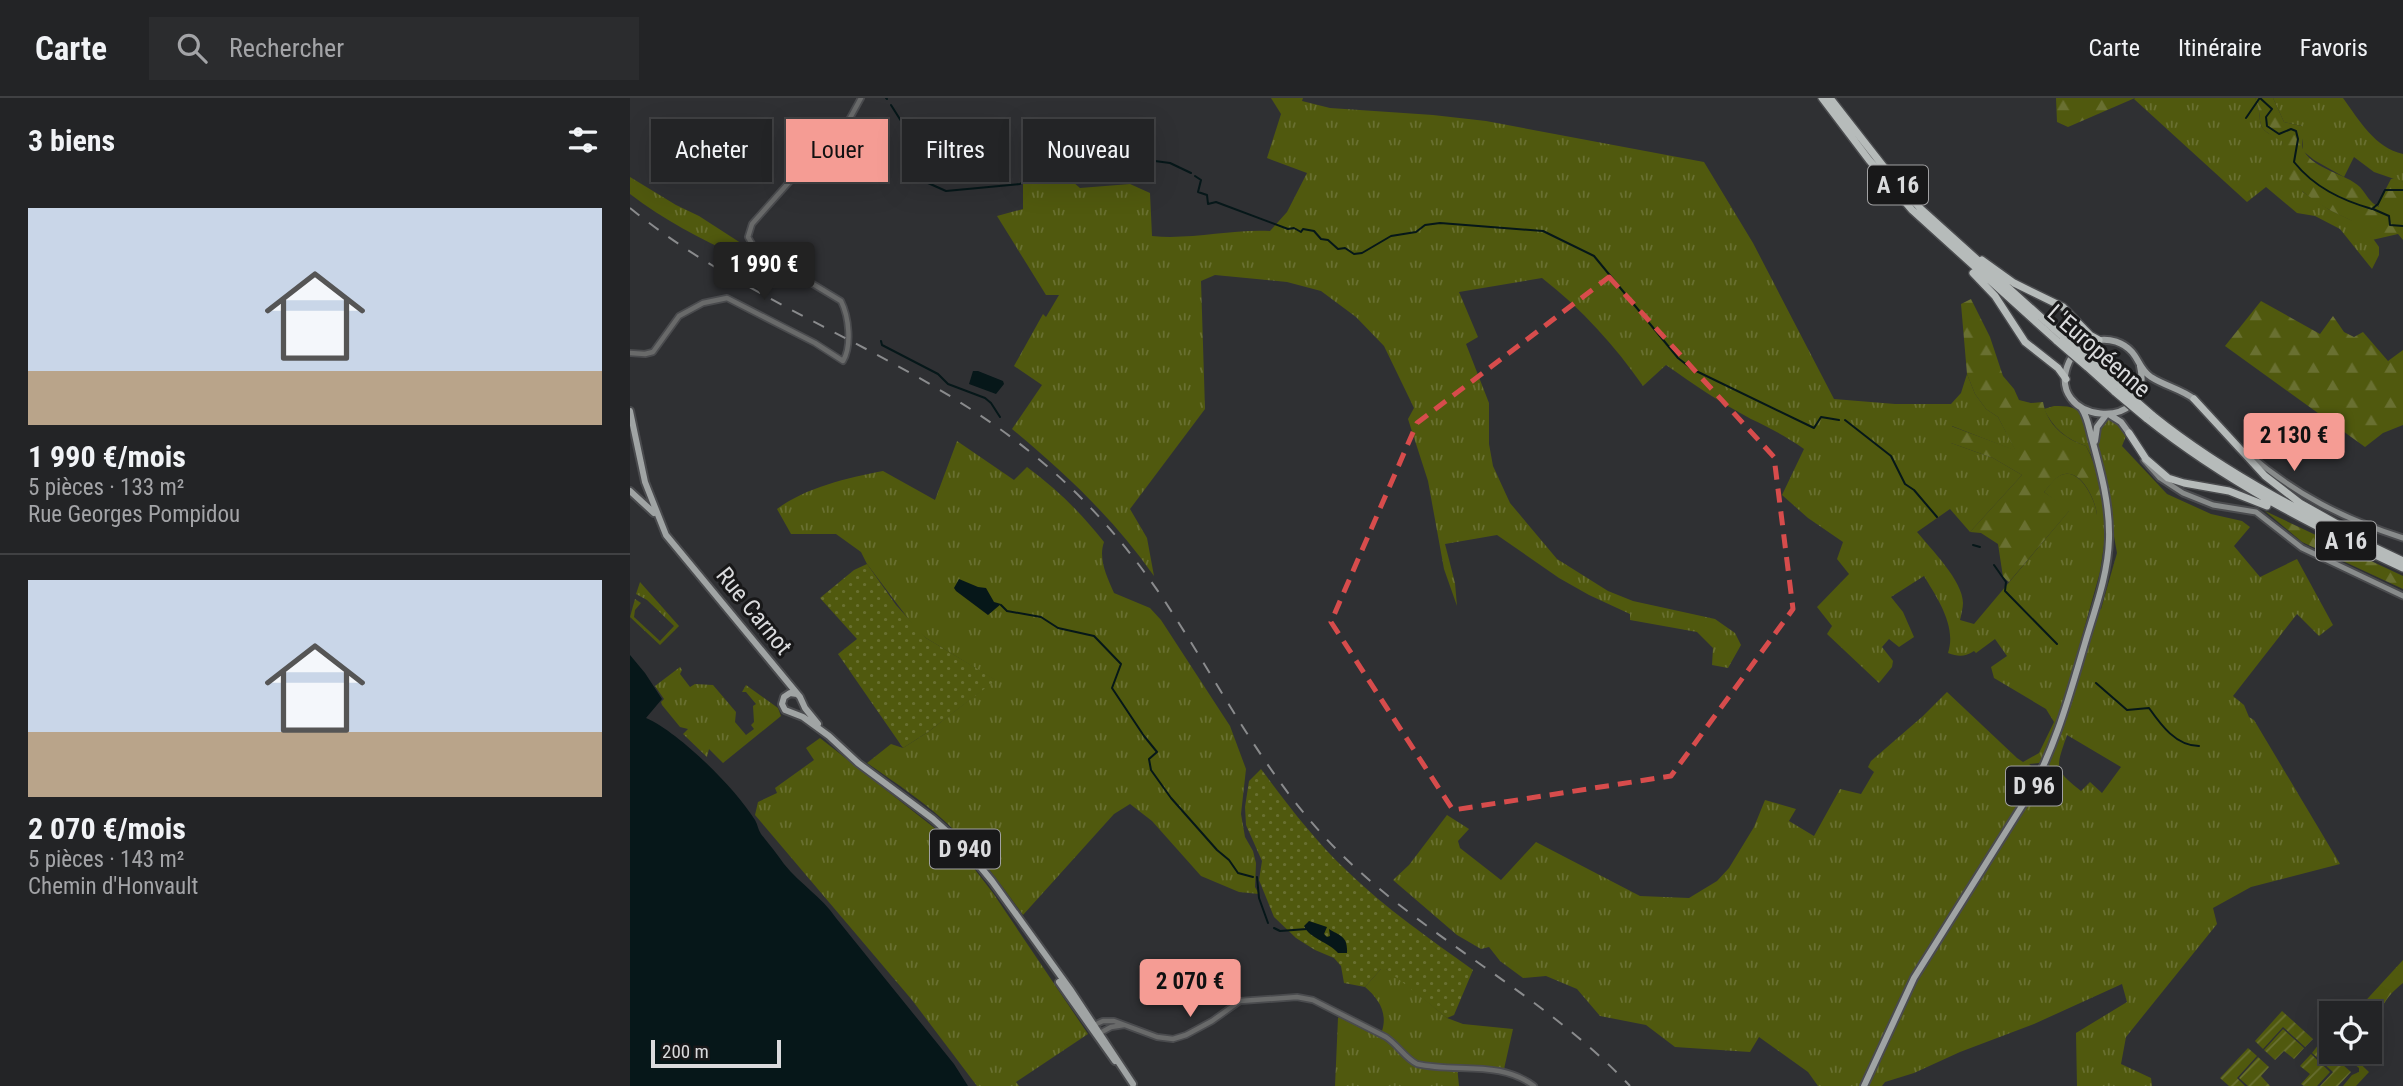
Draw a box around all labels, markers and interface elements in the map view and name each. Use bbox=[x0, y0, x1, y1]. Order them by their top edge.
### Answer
search box bbox=[149, 17, 639, 80]
text: Carte bbox=[35, 29, 107, 68]
icon: search bbox=[173, 29, 211, 67]
text: Rechercher bbox=[229, 33, 344, 63]
text: Carte bbox=[2089, 34, 2140, 62]
text: Itinéraire bbox=[2178, 34, 2262, 62]
text: Favoris bbox=[2300, 34, 2368, 62]
chip: Acheter bbox=[651, 119, 772, 182]
chip: Louer bbox=[786, 119, 888, 182]
chip: Filtres bbox=[902, 119, 1009, 182]
chip: Nouveau bbox=[1023, 119, 1154, 182]
icon: filters bbox=[564, 121, 602, 159]
text: 3 biens bbox=[28, 123, 115, 158]
road number: A 16 bbox=[1868, 166, 1928, 204]
pin: 1 990 € bbox=[699, 242, 829, 302]
text: 1 990 € bbox=[730, 251, 798, 278]
icon: home bbox=[252, 253, 378, 379]
street label: L'Européenne bbox=[2042, 299, 2156, 403]
pin: 2 130 € bbox=[2229, 414, 2359, 473]
text: 2 130 € bbox=[2260, 422, 2328, 449]
text: 1 990 €/mois bbox=[28, 439, 186, 474]
text: 5 pièces · 133 m² bbox=[28, 474, 184, 501]
text: Rue Georges Pompidou bbox=[28, 501, 240, 528]
road number: A 16 bbox=[2316, 522, 2376, 560]
street label: Rue Carnot bbox=[710, 562, 798, 660]
icon: home bbox=[252, 625, 378, 751]
road number: D 96 bbox=[2006, 766, 2062, 806]
text: 2 070 €/mois bbox=[28, 811, 186, 846]
road number: D 940 bbox=[930, 830, 1000, 869]
text: 5 pièces · 143 m² bbox=[28, 846, 184, 873]
text: Chemin d'Honvault bbox=[28, 873, 198, 900]
pin: 2 070 € bbox=[1125, 960, 1255, 1019]
text: 2 070 € bbox=[1156, 968, 1224, 995]
map controls bbox=[2319, 1001, 2382, 1064]
button: locate bbox=[2319, 1001, 2382, 1064]
scale bar bbox=[651, 1037, 780, 1069]
text: 200 m bbox=[662, 1040, 709, 1063]

